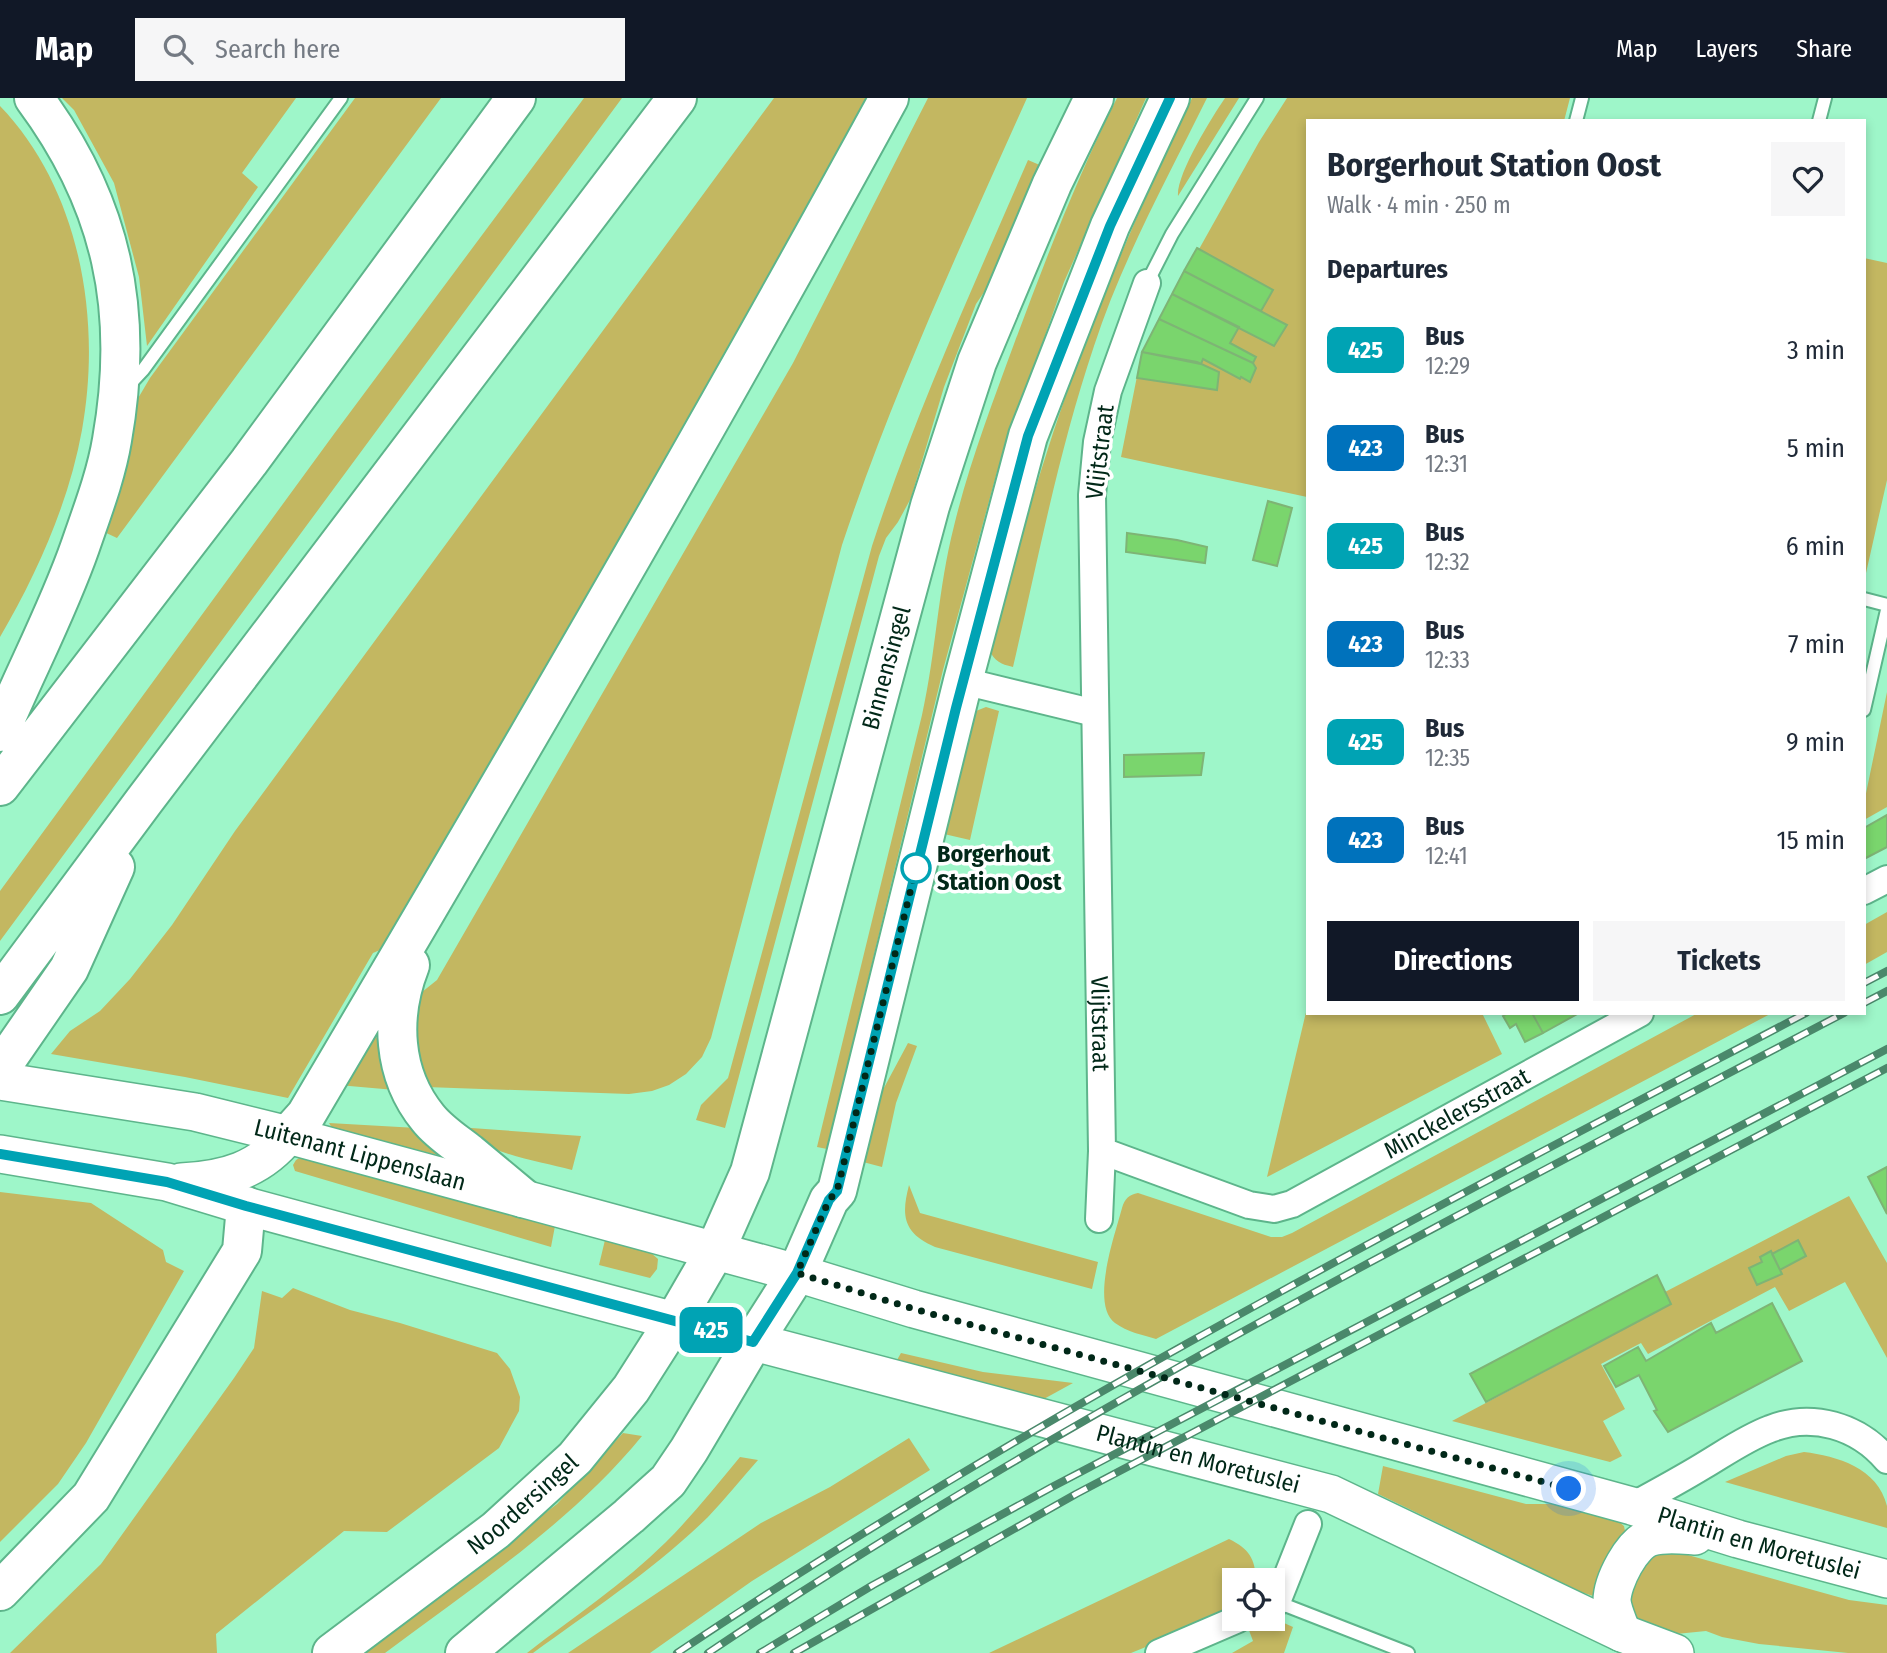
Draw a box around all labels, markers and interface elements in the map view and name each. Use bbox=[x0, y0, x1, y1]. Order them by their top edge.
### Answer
search box bbox=[135, 18, 625, 81]
text: Map bbox=[35, 29, 93, 69]
icon: search bbox=[159, 30, 197, 68]
text: Search here bbox=[215, 34, 340, 65]
text: Map bbox=[1616, 35, 1658, 63]
text: Layers bbox=[1696, 35, 1758, 63]
text: Share bbox=[1796, 35, 1852, 63]
button: heart bbox=[1771, 142, 1845, 216]
text: Borgerhout Station Oost bbox=[1327, 145, 1661, 185]
text: Walk · 4 min · 250 m bbox=[1327, 191, 1511, 219]
text: Departures bbox=[1327, 254, 1448, 285]
text: Bus bbox=[1425, 321, 1464, 352]
text: 3 min bbox=[1787, 335, 1845, 366]
text: 425 bbox=[1348, 336, 1383, 364]
text: 12:29 bbox=[1425, 352, 1470, 380]
street label: Vlijtstraat bbox=[1080, 403, 1120, 501]
text: Bus bbox=[1425, 419, 1464, 450]
text: 5 min bbox=[1787, 433, 1845, 464]
text: 423 bbox=[1348, 434, 1383, 462]
text: 12:31 bbox=[1425, 450, 1468, 478]
text: Bus bbox=[1425, 517, 1464, 548]
text: 6 min bbox=[1786, 531, 1845, 562]
text: 425 bbox=[1348, 532, 1383, 560]
text: 12:32 bbox=[1425, 548, 1470, 576]
street label: Binnensingel bbox=[856, 603, 916, 733]
text: Bus bbox=[1425, 615, 1464, 646]
text: 7 min bbox=[1788, 629, 1845, 660]
text: 423 bbox=[1348, 630, 1383, 658]
text: 12:33 bbox=[1425, 646, 1470, 674]
text: Bus bbox=[1425, 713, 1464, 744]
text: 9 min bbox=[1786, 727, 1845, 758]
text: 425 bbox=[1348, 728, 1383, 756]
text: 12:35 bbox=[1425, 744, 1470, 772]
text: Bus bbox=[1425, 811, 1464, 842]
text: 15 min bbox=[1777, 825, 1845, 856]
text: 423 bbox=[1348, 826, 1383, 854]
place label: Borgerhout Station Oost bbox=[937, 840, 1062, 896]
text: 12:41 bbox=[1425, 842, 1468, 870]
marker: Borgerhout Station Oost bbox=[901, 853, 931, 883]
button: Directions bbox=[1327, 921, 1579, 1001]
button: Tickets bbox=[1593, 921, 1845, 1001]
street label: Vlijtstraat bbox=[1085, 976, 1115, 1072]
street label: Minckelersstraat bbox=[1379, 1062, 1535, 1165]
street label: Luitenant Lippenslaan bbox=[251, 1113, 469, 1197]
line badge: 425 bbox=[671, 1307, 751, 1353]
text: 425 bbox=[694, 1316, 728, 1344]
street label: Plantin en Moretuslei bbox=[1093, 1419, 1303, 1499]
street label: Noordersingel bbox=[462, 1448, 584, 1561]
your location bbox=[1551, 1471, 1586, 1506]
street label: Plantin en Moretuslei bbox=[1654, 1501, 1863, 1585]
map controls bbox=[1222, 1568, 1285, 1631]
button: locate bbox=[1222, 1568, 1285, 1631]

